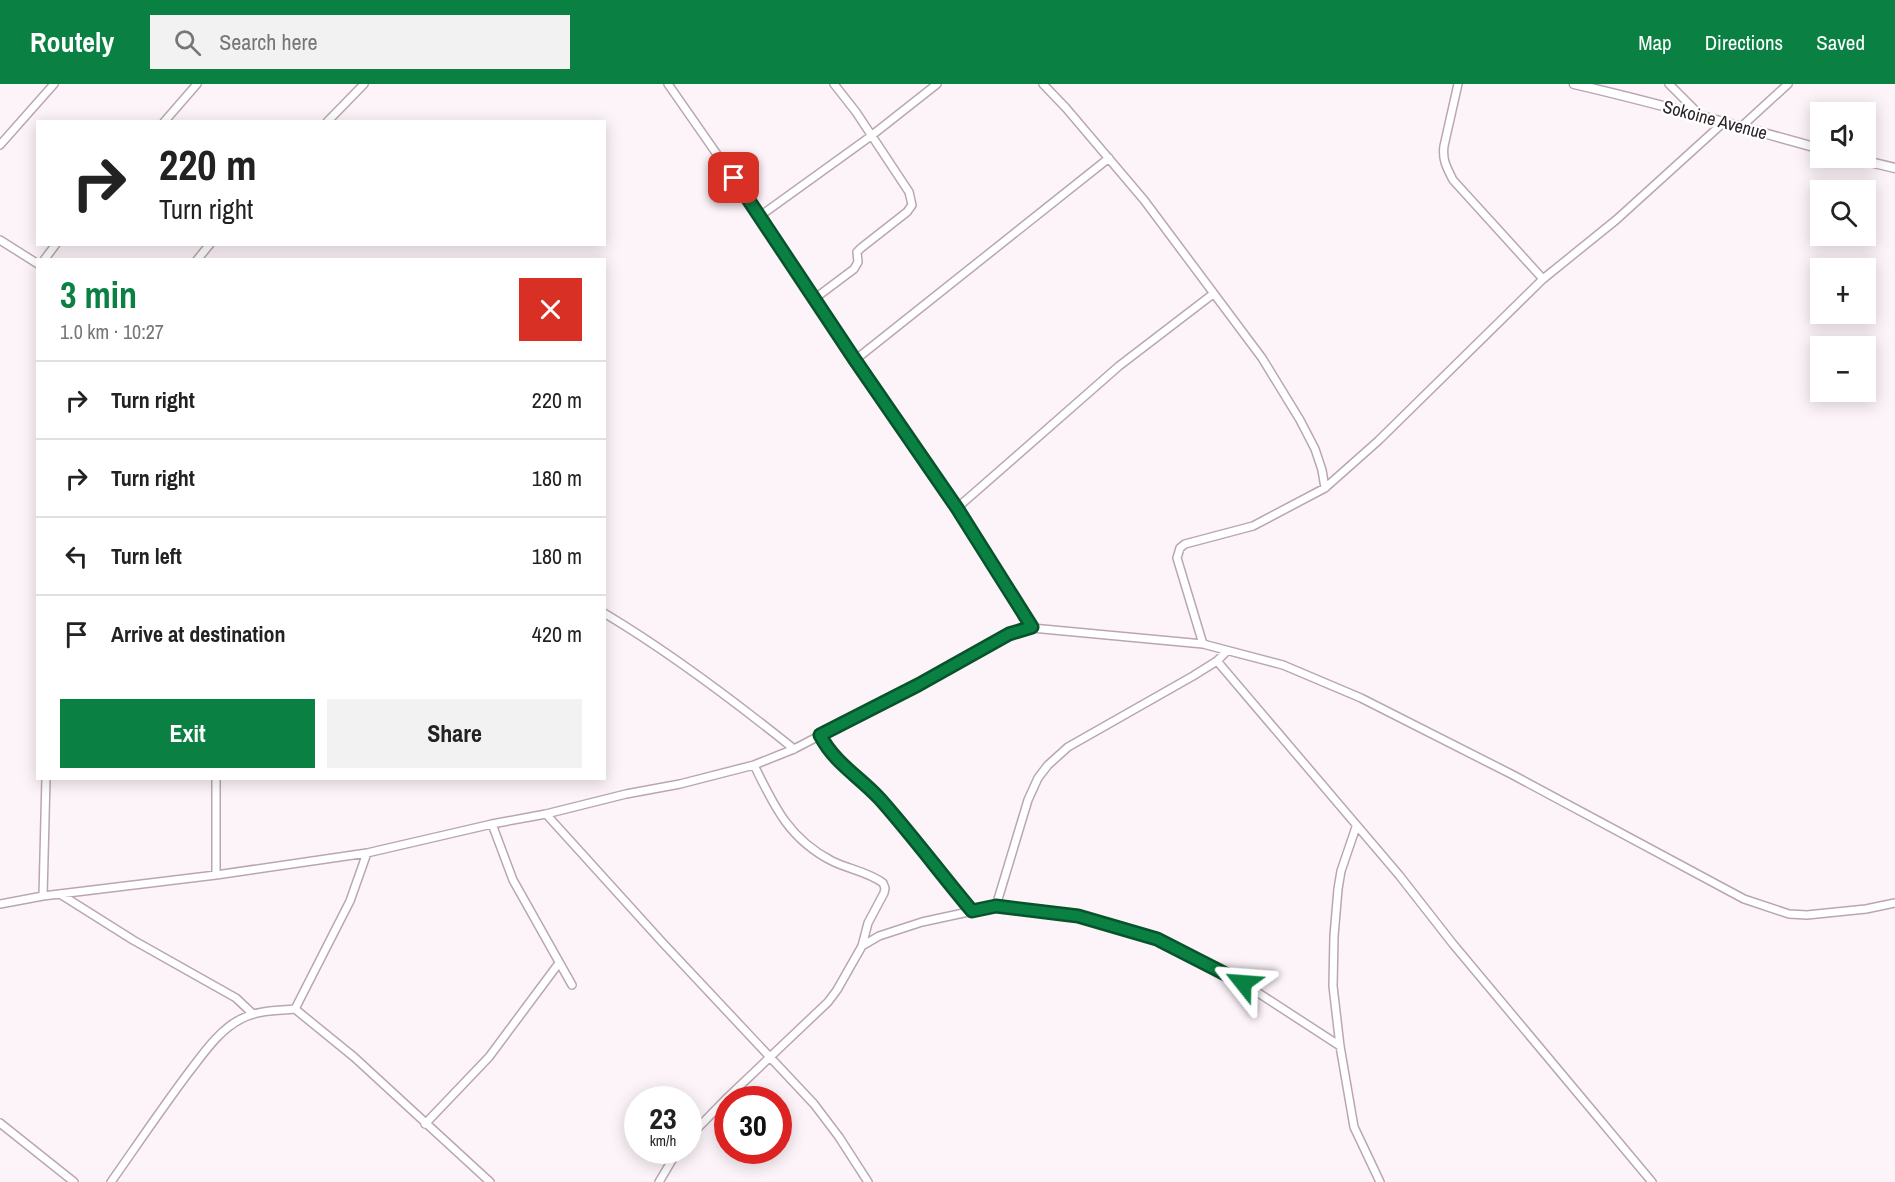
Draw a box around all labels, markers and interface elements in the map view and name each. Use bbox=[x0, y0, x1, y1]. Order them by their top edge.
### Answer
search box bbox=[150, 15, 570, 69]
text: Routely bbox=[30, 23, 114, 61]
icon: search bbox=[171, 26, 204, 59]
text: Search here bbox=[219, 27, 317, 57]
text: Map bbox=[1638, 28, 1672, 57]
text: Directions bbox=[1705, 28, 1783, 57]
text: Saved bbox=[1816, 28, 1865, 57]
street label: Sokoine Avenue bbox=[1660, 94, 1770, 145]
map controls bbox=[1810, 102, 1876, 402]
button: sound bbox=[1810, 102, 1876, 168]
text: 220 m bbox=[159, 137, 257, 193]
icon: right bbox=[60, 144, 138, 222]
pin bbox=[708, 152, 759, 203]
icon: arrive bbox=[717, 161, 750, 194]
button: search bbox=[1810, 180, 1876, 246]
text: Turn right bbox=[159, 191, 253, 227]
button: + bbox=[1810, 258, 1876, 324]
text: 3 min bbox=[60, 271, 137, 319]
button: close bbox=[519, 278, 582, 341]
text: 1.0 km · 10:27 bbox=[60, 318, 164, 345]
button: − bbox=[1810, 336, 1876, 402]
icon: right bbox=[60, 384, 93, 417]
text: Turn right bbox=[111, 385, 195, 415]
text: 220 m bbox=[532, 385, 582, 415]
icon: right bbox=[60, 462, 93, 495]
text: Turn right bbox=[111, 463, 195, 493]
text: 180 m bbox=[532, 463, 582, 493]
icon: left bbox=[60, 540, 93, 573]
text: Turn left bbox=[111, 541, 182, 571]
text: 180 m bbox=[532, 541, 582, 571]
icon: arrive bbox=[60, 618, 93, 651]
text: Arrive at destination bbox=[111, 619, 285, 649]
text: 420 m bbox=[532, 619, 582, 649]
button: Exit bbox=[60, 699, 315, 768]
button: Share bbox=[327, 699, 582, 768]
position arrow bbox=[1211, 951, 1275, 1015]
speed limit sign: 30 bbox=[714, 1086, 792, 1164]
text: 23 bbox=[649, 1098, 677, 1138]
text: km/h bbox=[650, 1130, 676, 1151]

